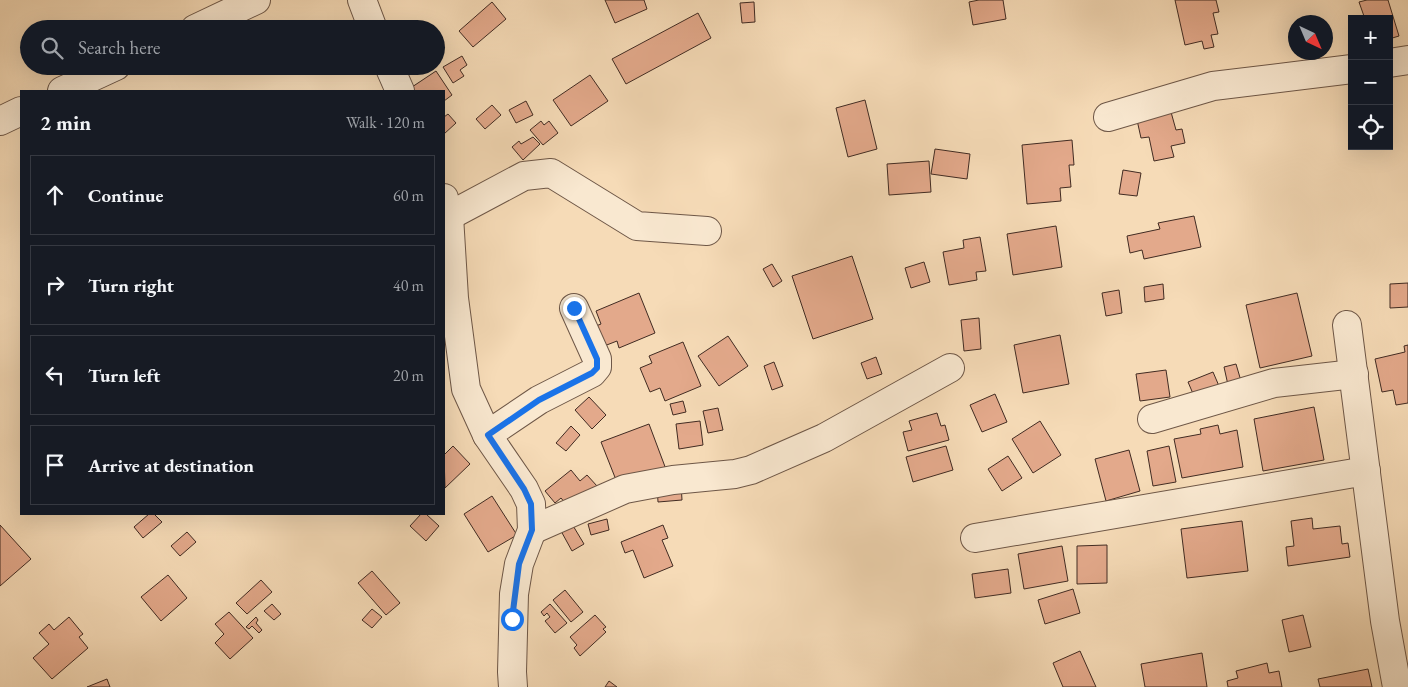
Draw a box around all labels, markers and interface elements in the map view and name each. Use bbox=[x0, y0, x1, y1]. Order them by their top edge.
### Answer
north arrow bbox=[1288, 15, 1333, 60]
map controls bbox=[1348, 15, 1393, 150]
button: + bbox=[1348, 15, 1393, 60]
search box bbox=[20, 20, 445, 75]
icon: search bbox=[38, 34, 66, 62]
text: Search here bbox=[78, 35, 160, 60]
button: − bbox=[1348, 60, 1393, 105]
button: locate bbox=[1348, 105, 1393, 150]
text: 2 min bbox=[40, 109, 91, 136]
text: Walk · 120 m bbox=[346, 112, 425, 133]
icon: ahead bbox=[41, 181, 69, 209]
text: Continue bbox=[88, 183, 163, 208]
text: 60 m bbox=[393, 185, 424, 206]
icon: right bbox=[41, 271, 69, 299]
text: Turn right bbox=[88, 273, 174, 298]
text: 40 m bbox=[393, 275, 424, 296]
route end bbox=[563, 297, 586, 320]
icon: left bbox=[41, 361, 69, 389]
text: Turn left bbox=[88, 363, 160, 388]
text: 20 m bbox=[393, 365, 424, 386]
icon: arrive bbox=[41, 451, 69, 479]
text: Arrive at destination bbox=[88, 453, 254, 478]
route start bbox=[501, 608, 524, 631]

